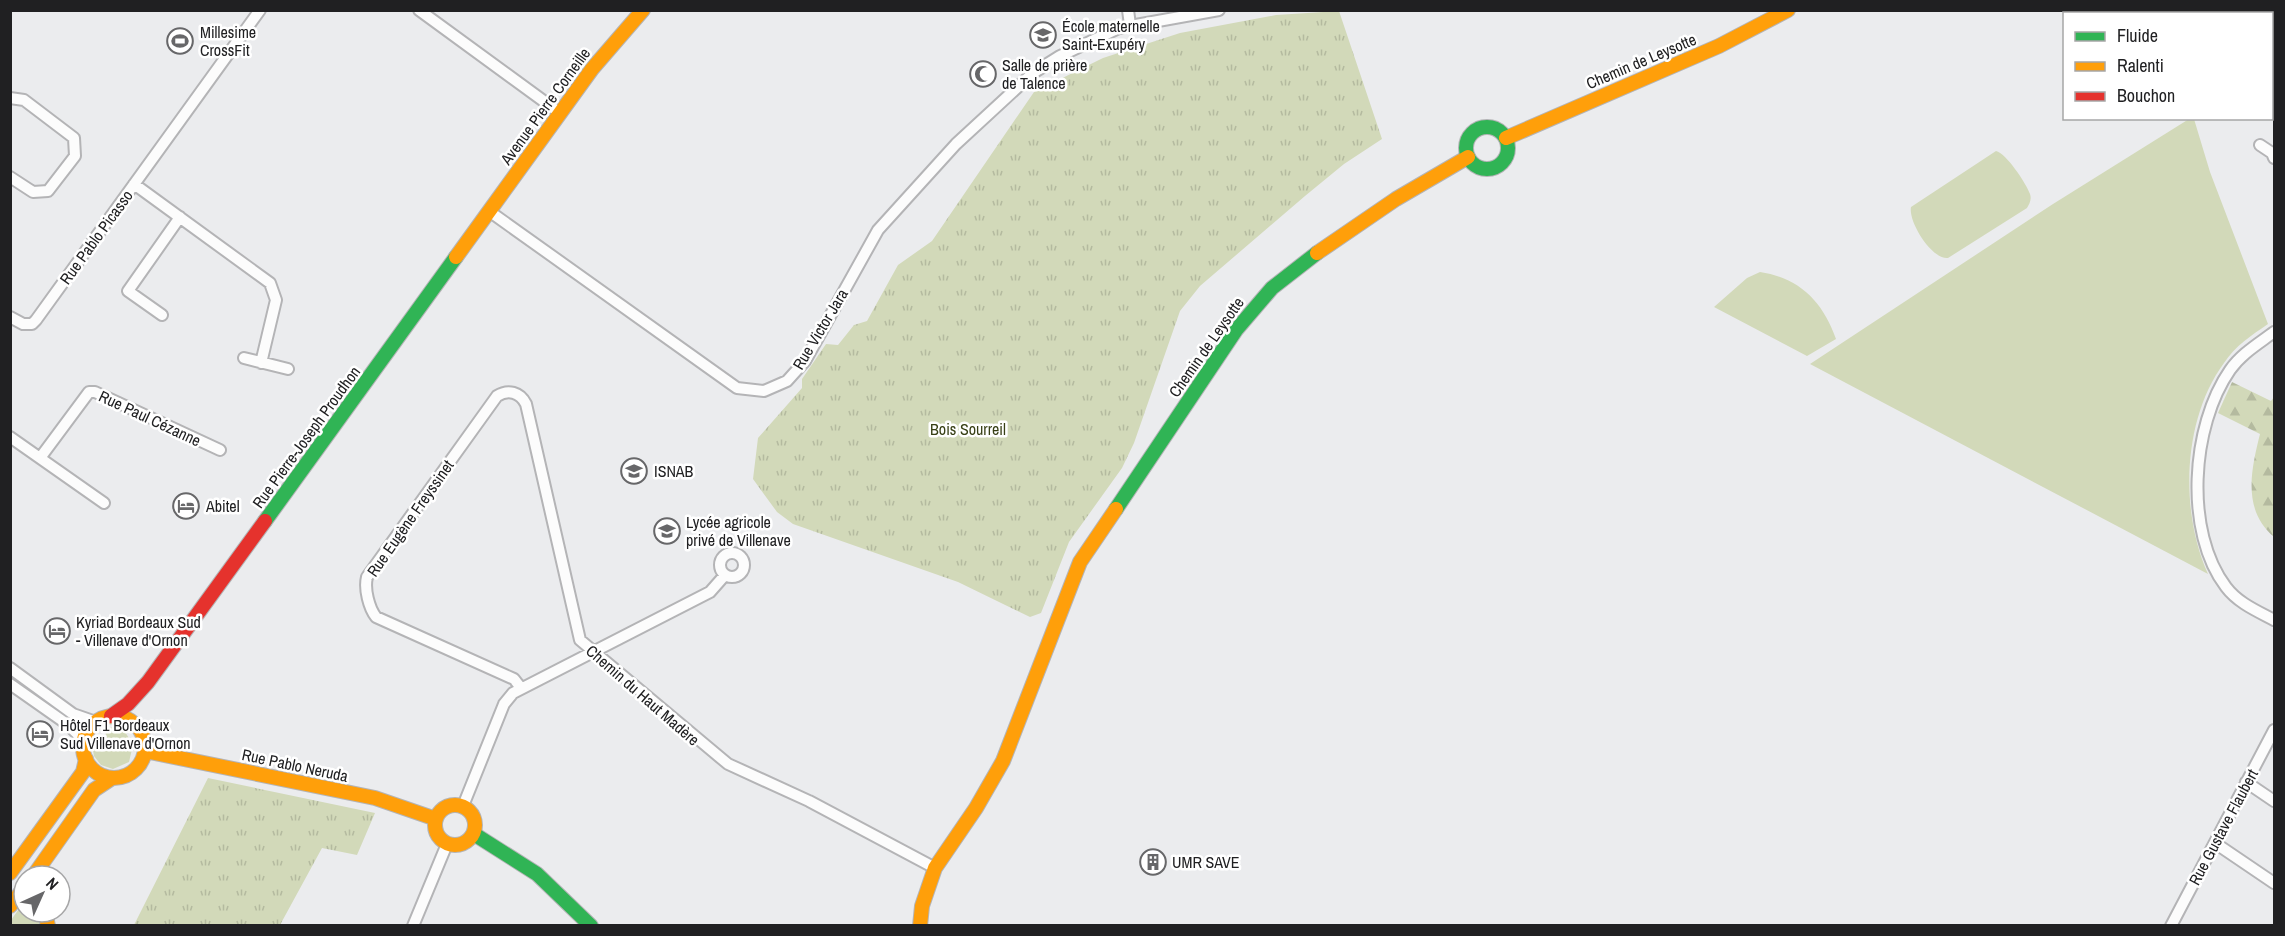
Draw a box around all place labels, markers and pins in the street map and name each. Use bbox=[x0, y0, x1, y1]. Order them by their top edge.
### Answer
place label: École maternelle Saint-Exupéry bbox=[1062, 15, 1160, 55]
school or university icon: École maternelle Saint-Exupéry bbox=[1028, 20, 1058, 50]
place label: Millesime CrossFit bbox=[200, 21, 256, 61]
sports icon: Millesime CrossFit bbox=[165, 26, 195, 56]
place label: Salle de prière de Talence bbox=[1002, 54, 1087, 94]
mosque icon: Salle de prière de Talence bbox=[968, 59, 998, 89]
school or university icon: ISNAB bbox=[619, 456, 649, 486]
place label: ISNAB bbox=[654, 460, 694, 482]
hotel icon: Abitel bbox=[171, 491, 201, 521]
place label: Abitel bbox=[205, 495, 240, 517]
place label: Lycée agricole privé de Villenave bbox=[686, 511, 791, 551]
school or university icon: Lycée agricole privé de Villenave bbox=[652, 516, 682, 546]
place label: Kyriad Bordeaux Sud - Villenave d'Ornon bbox=[76, 611, 201, 651]
hotel icon: Kyriad Bordeaux Sud - Villenave d'Ornon bbox=[42, 616, 72, 646]
place label: Hôtel F1 Bordeaux Sud Villenave d'Ornon bbox=[60, 714, 191, 754]
hotel icon: Hôtel F1 Bordeaux Sud Villenave d'Ornon bbox=[25, 719, 55, 749]
building icon: UMR SAVE bbox=[1138, 847, 1168, 877]
place label: UMR SAVE bbox=[1172, 851, 1240, 873]

